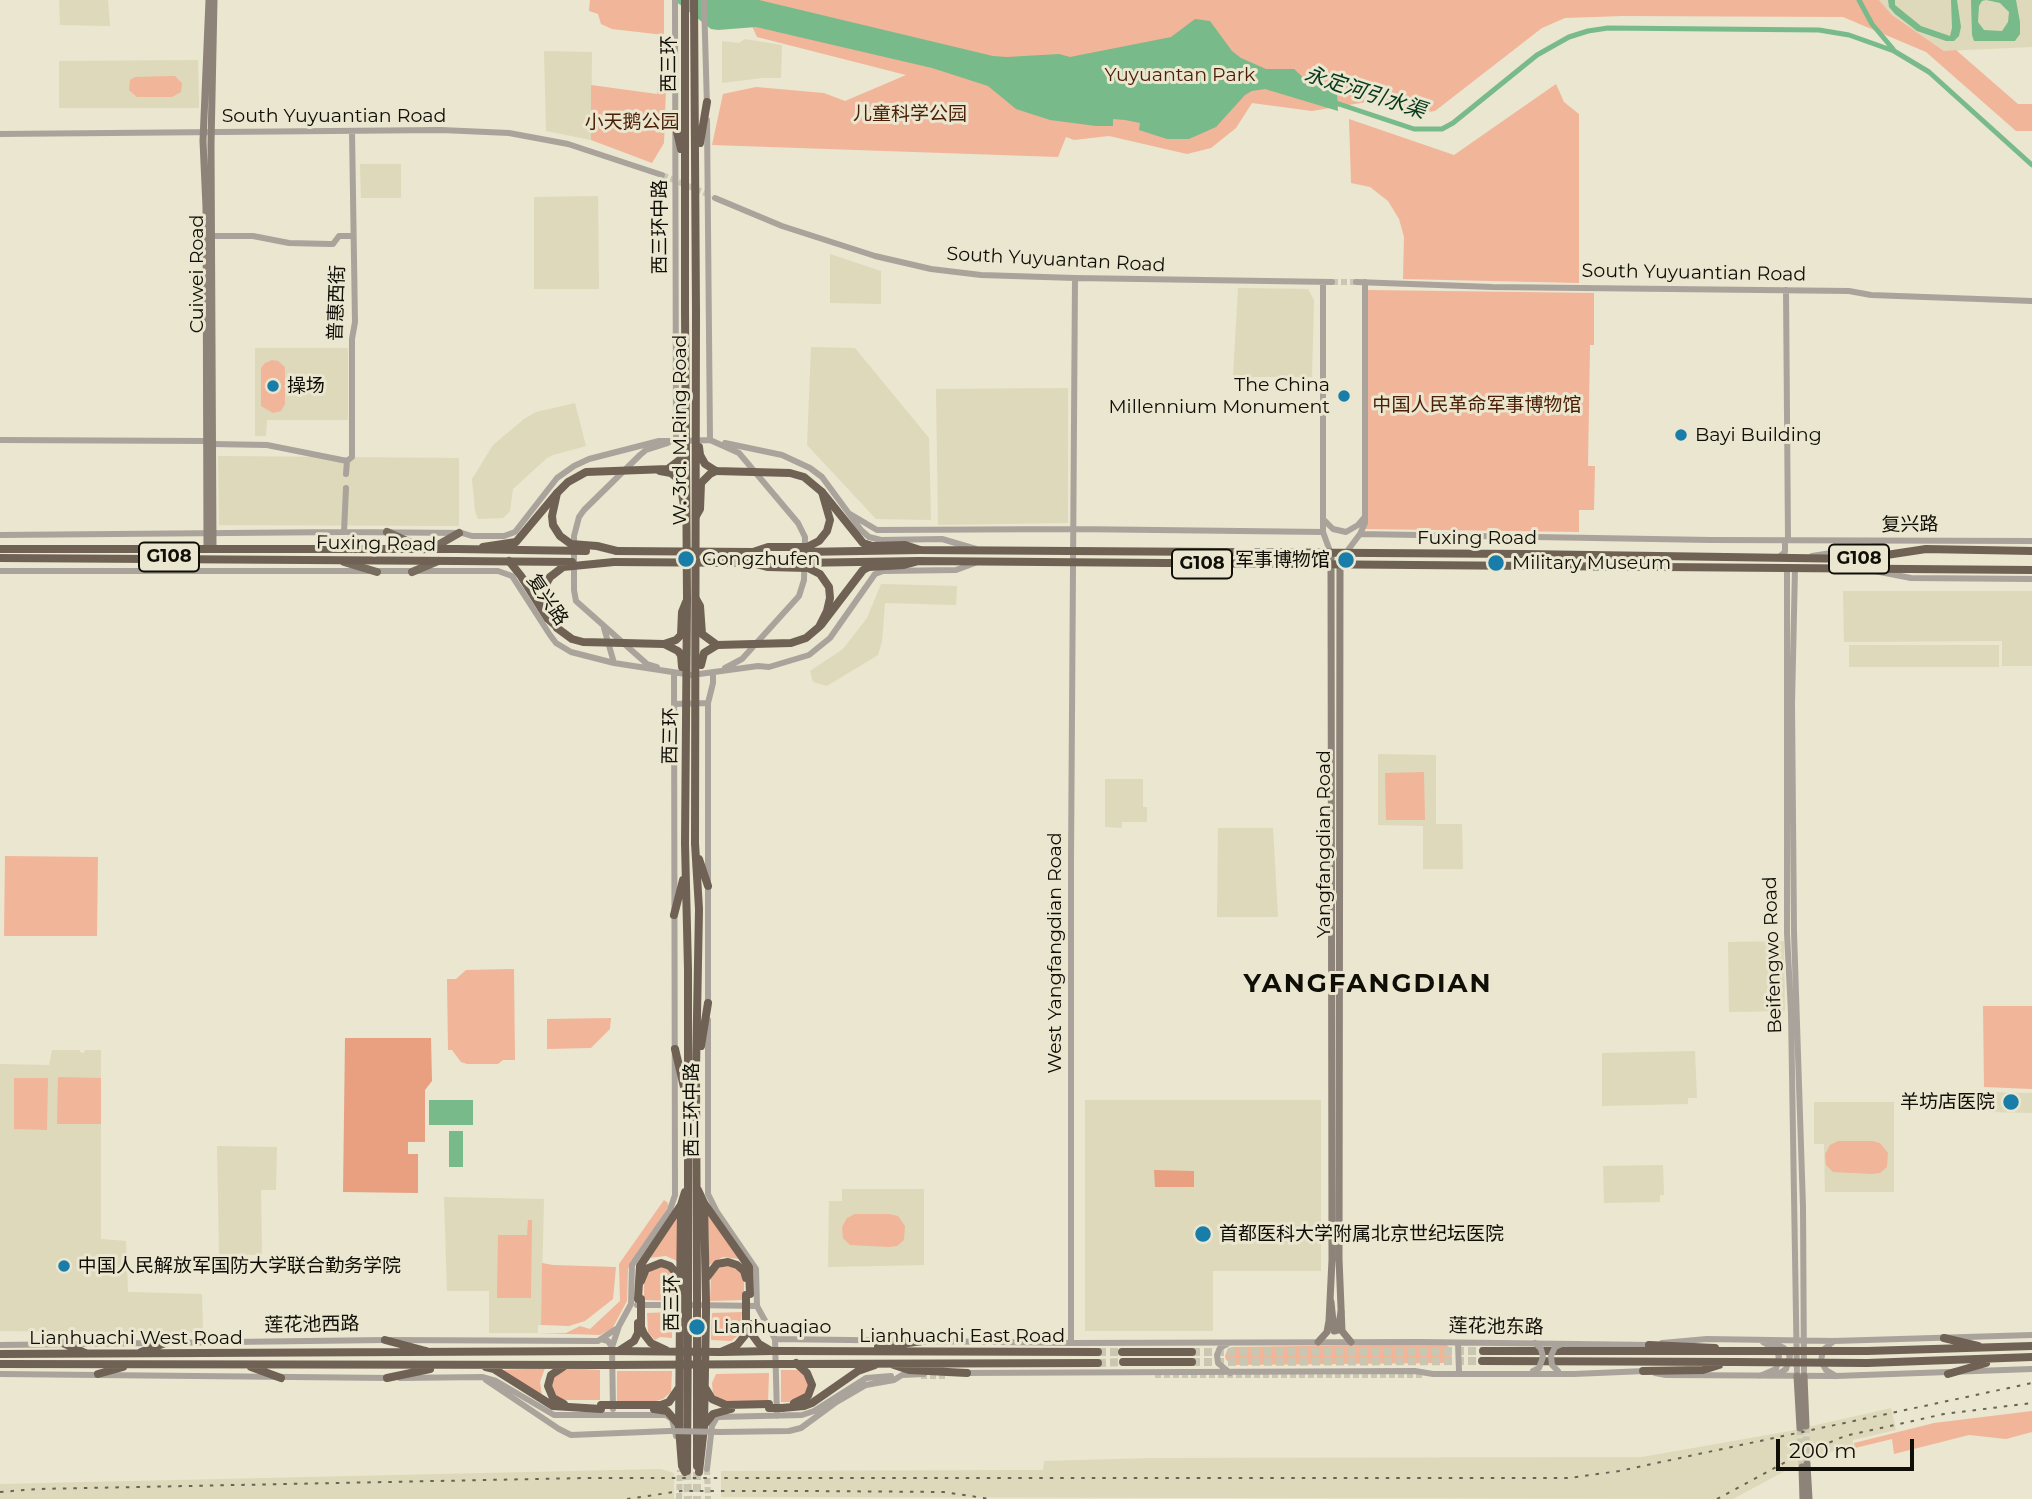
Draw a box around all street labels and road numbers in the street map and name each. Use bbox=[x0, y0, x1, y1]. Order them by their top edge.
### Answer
street label: 西三环 bbox=[658, 36, 680, 92]
street label: South Yuyuantian Road bbox=[222, 105, 446, 127]
street label: 西三环中路 bbox=[649, 180, 671, 274]
street label: Cuiwei Road bbox=[186, 215, 208, 333]
street label: South Yuyuantan Road bbox=[946, 243, 1166, 277]
street label: South Yuyuantian Road bbox=[1581, 260, 1807, 286]
street label: 普惠西街 bbox=[324, 265, 350, 341]
street label: W. 3rd. M.Ring Road bbox=[669, 335, 691, 525]
street label: 复兴路 bbox=[1881, 513, 1939, 537]
street label: Fuxing Road bbox=[1417, 527, 1537, 549]
street label: Fuxing Road bbox=[316, 532, 436, 556]
road number: G108 bbox=[139, 542, 199, 572]
road number: G108 bbox=[1829, 544, 1889, 574]
road number: G108 bbox=[1172, 550, 1232, 578]
street label: 复兴路 bbox=[522, 570, 572, 630]
street label: 西三环 bbox=[659, 707, 683, 765]
street label: Yangfangdian Road bbox=[1313, 750, 1335, 938]
street label: West Yangfangdian Road bbox=[1044, 832, 1066, 1074]
street label: Beifengwo Road bbox=[1759, 876, 1787, 1034]
street label: 西三环中路 bbox=[681, 1063, 703, 1157]
street label: 西三环 bbox=[661, 1275, 683, 1331]
street label: 莲花池西路 bbox=[264, 1313, 360, 1337]
street label: 莲花池东路 bbox=[1448, 1315, 1544, 1339]
street label: Lianhuachi East Road bbox=[859, 1325, 1065, 1347]
street label: Lianhuachi West Road bbox=[29, 1327, 243, 1349]

